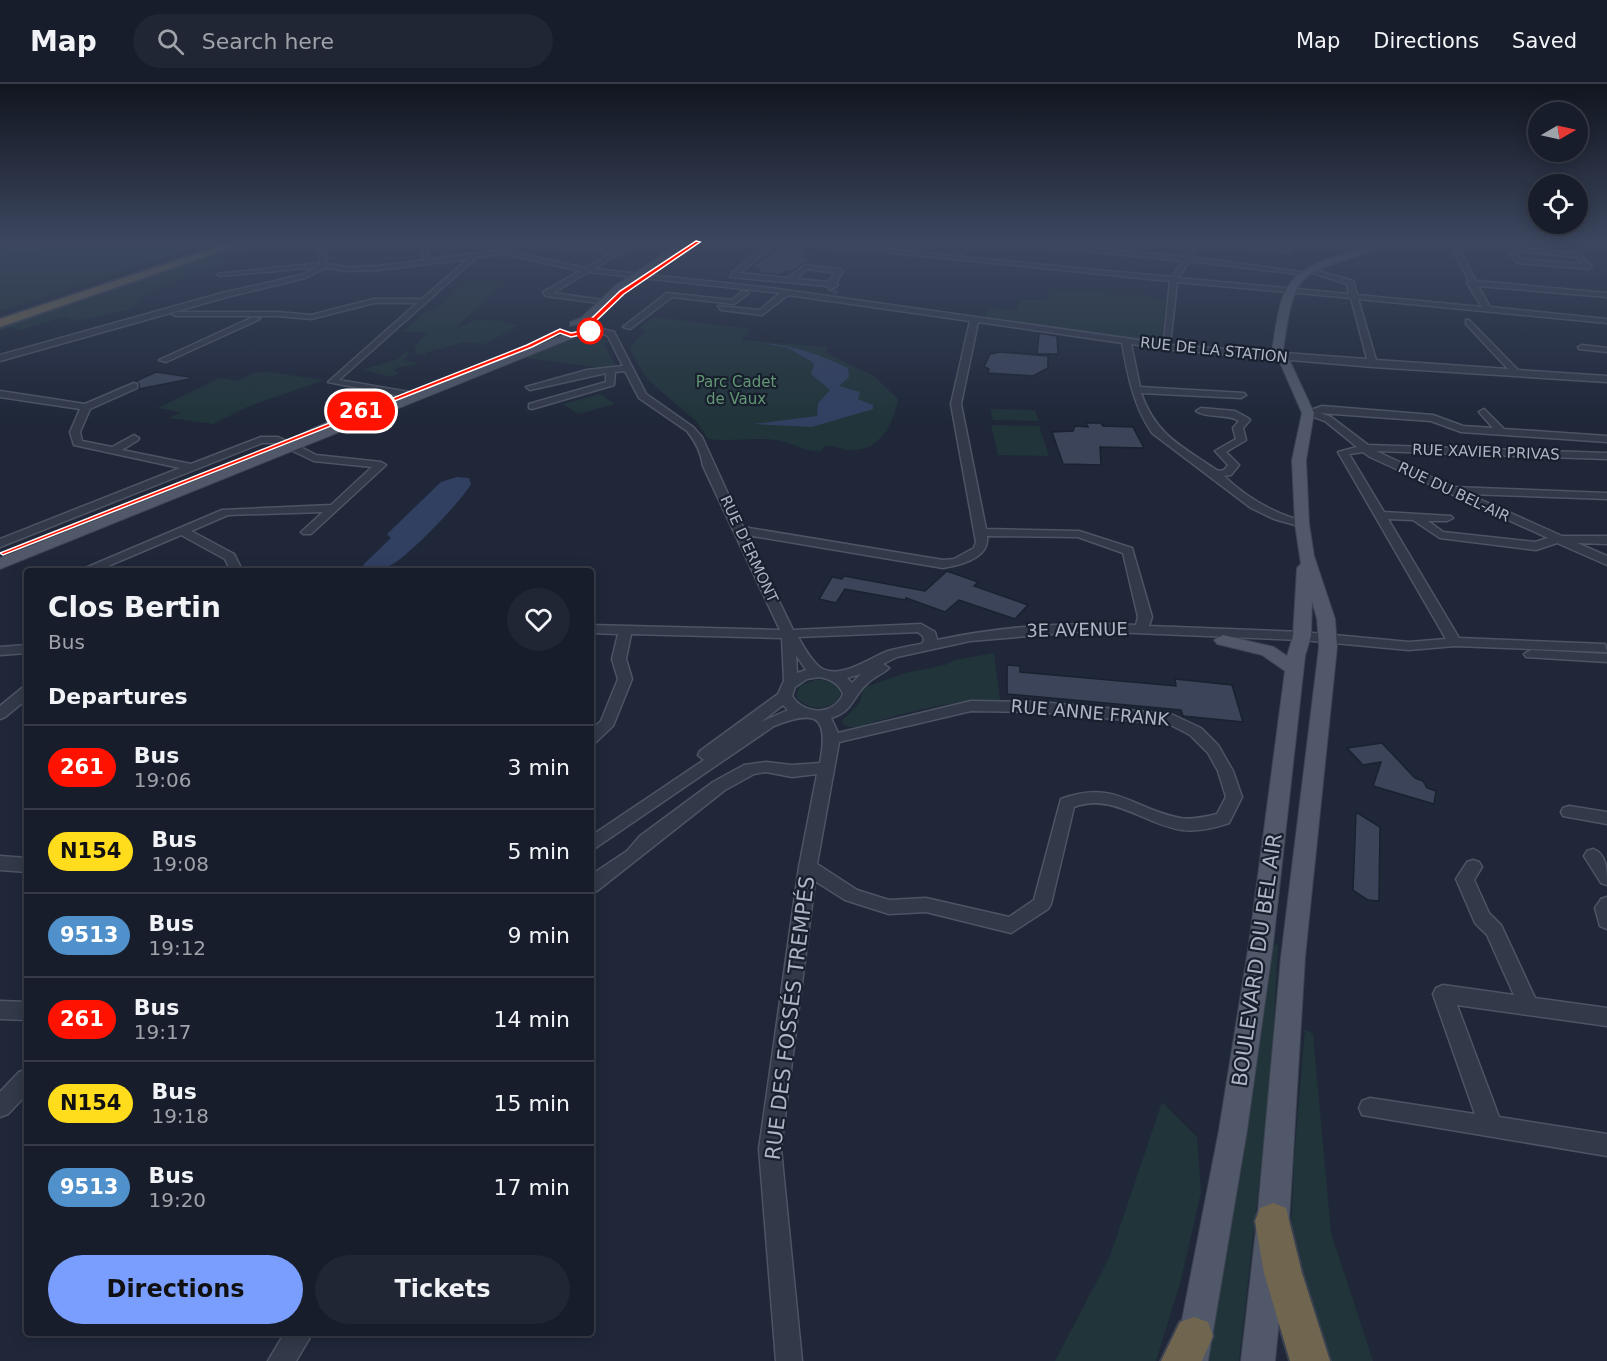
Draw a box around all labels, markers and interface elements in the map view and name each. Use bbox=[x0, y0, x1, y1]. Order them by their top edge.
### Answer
search box bbox=[133, 14, 553, 68]
text: Map bbox=[30, 25, 97, 58]
icon: search bbox=[154, 25, 187, 58]
text: Search here bbox=[202, 29, 334, 54]
text: Map bbox=[1296, 29, 1340, 53]
text: Directions bbox=[1373, 29, 1479, 53]
text: Saved bbox=[1512, 29, 1577, 53]
north arrow bbox=[1528, 102, 1588, 162]
map controls bbox=[1528, 102, 1588, 234]
button: locate bbox=[1528, 174, 1588, 234]
unlabelled marker bbox=[577, 318, 603, 344]
street label: RUE DE LA STATION bbox=[1139, 333, 1289, 367]
park label: Parc Cadet de Vaux bbox=[696, 373, 776, 408]
line badge: 261 bbox=[326, 392, 395, 430]
text: 261 bbox=[339, 399, 383, 423]
street label: RUE XAVIER PRIVAS bbox=[1412, 440, 1560, 464]
street label: RUE DU BEL-AIR bbox=[1395, 458, 1513, 526]
street label: RUE D'ERMONT bbox=[716, 492, 782, 606]
button: heart bbox=[507, 588, 570, 651]
text: Clos Bertin bbox=[48, 591, 221, 624]
street label: 3E AVENUE bbox=[1026, 618, 1128, 641]
text: Bus bbox=[48, 630, 85, 654]
text: Departures bbox=[48, 684, 188, 709]
street label: RUE ANNE FRANK bbox=[1010, 695, 1171, 730]
text: Bus bbox=[134, 743, 179, 768]
text: 261 bbox=[60, 755, 104, 779]
text: 3 min bbox=[508, 755, 570, 780]
text: 19:06 bbox=[134, 768, 191, 792]
text: Bus bbox=[151, 827, 197, 852]
street label: BOULEVARD DU BEL AIR bbox=[1227, 832, 1287, 1088]
text: N154 bbox=[60, 839, 121, 863]
text: 5 min bbox=[508, 839, 570, 864]
text: 19:08 bbox=[151, 852, 209, 876]
street label: RUE DES FOSSÉS TREMPÉS bbox=[760, 874, 819, 1161]
text: Bus bbox=[148, 911, 194, 936]
text: 9513 bbox=[60, 923, 118, 947]
text: 9 min bbox=[508, 923, 570, 948]
text: 19:12 bbox=[148, 936, 206, 960]
text: Bus bbox=[134, 995, 179, 1020]
text: 261 bbox=[60, 1007, 104, 1031]
text: 14 min bbox=[494, 1007, 570, 1032]
text: 19:17 bbox=[134, 1020, 191, 1044]
text: Bus bbox=[151, 1079, 197, 1104]
text: N154 bbox=[60, 1091, 121, 1115]
text: 15 min bbox=[494, 1091, 570, 1116]
text: 19:18 bbox=[151, 1104, 209, 1128]
text: Bus bbox=[148, 1163, 194, 1188]
text: 9513 bbox=[60, 1175, 118, 1199]
text: 17 min bbox=[494, 1175, 570, 1200]
text: 19:20 bbox=[148, 1188, 206, 1212]
button: Directions bbox=[48, 1255, 303, 1324]
button: Tickets bbox=[315, 1255, 570, 1324]

